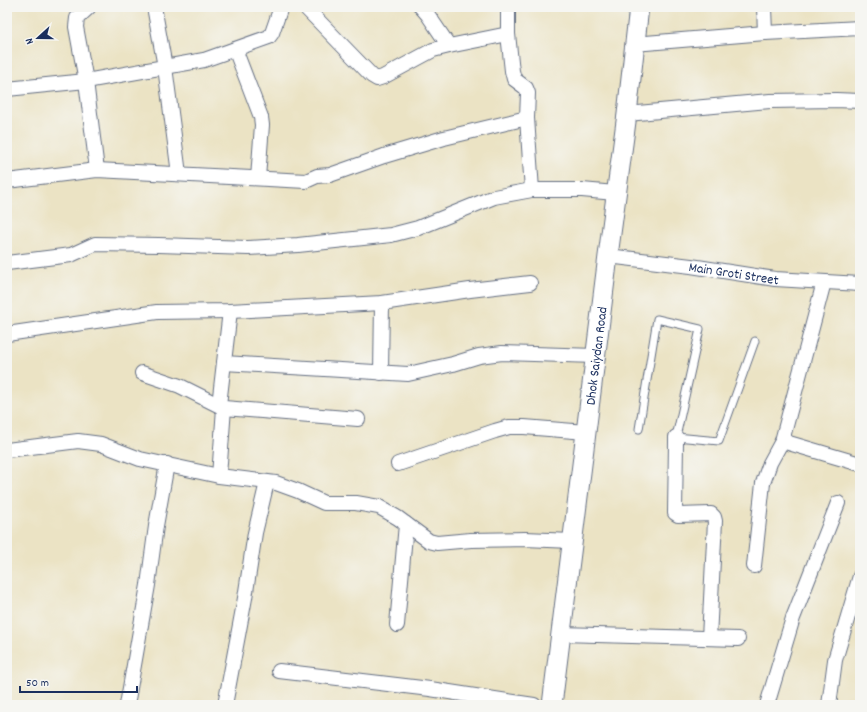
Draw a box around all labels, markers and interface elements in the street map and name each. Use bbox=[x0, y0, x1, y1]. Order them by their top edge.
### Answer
north arrow bbox=[18, 18, 58, 58]
text: N bbox=[22, 35, 39, 46]
street label: Main Groti Street bbox=[687, 258, 779, 291]
street label: Dhok Saiydan Road bbox=[582, 306, 614, 406]
scale bar bbox=[20, 668, 137, 694]
text: 50 m bbox=[26, 675, 49, 692]

